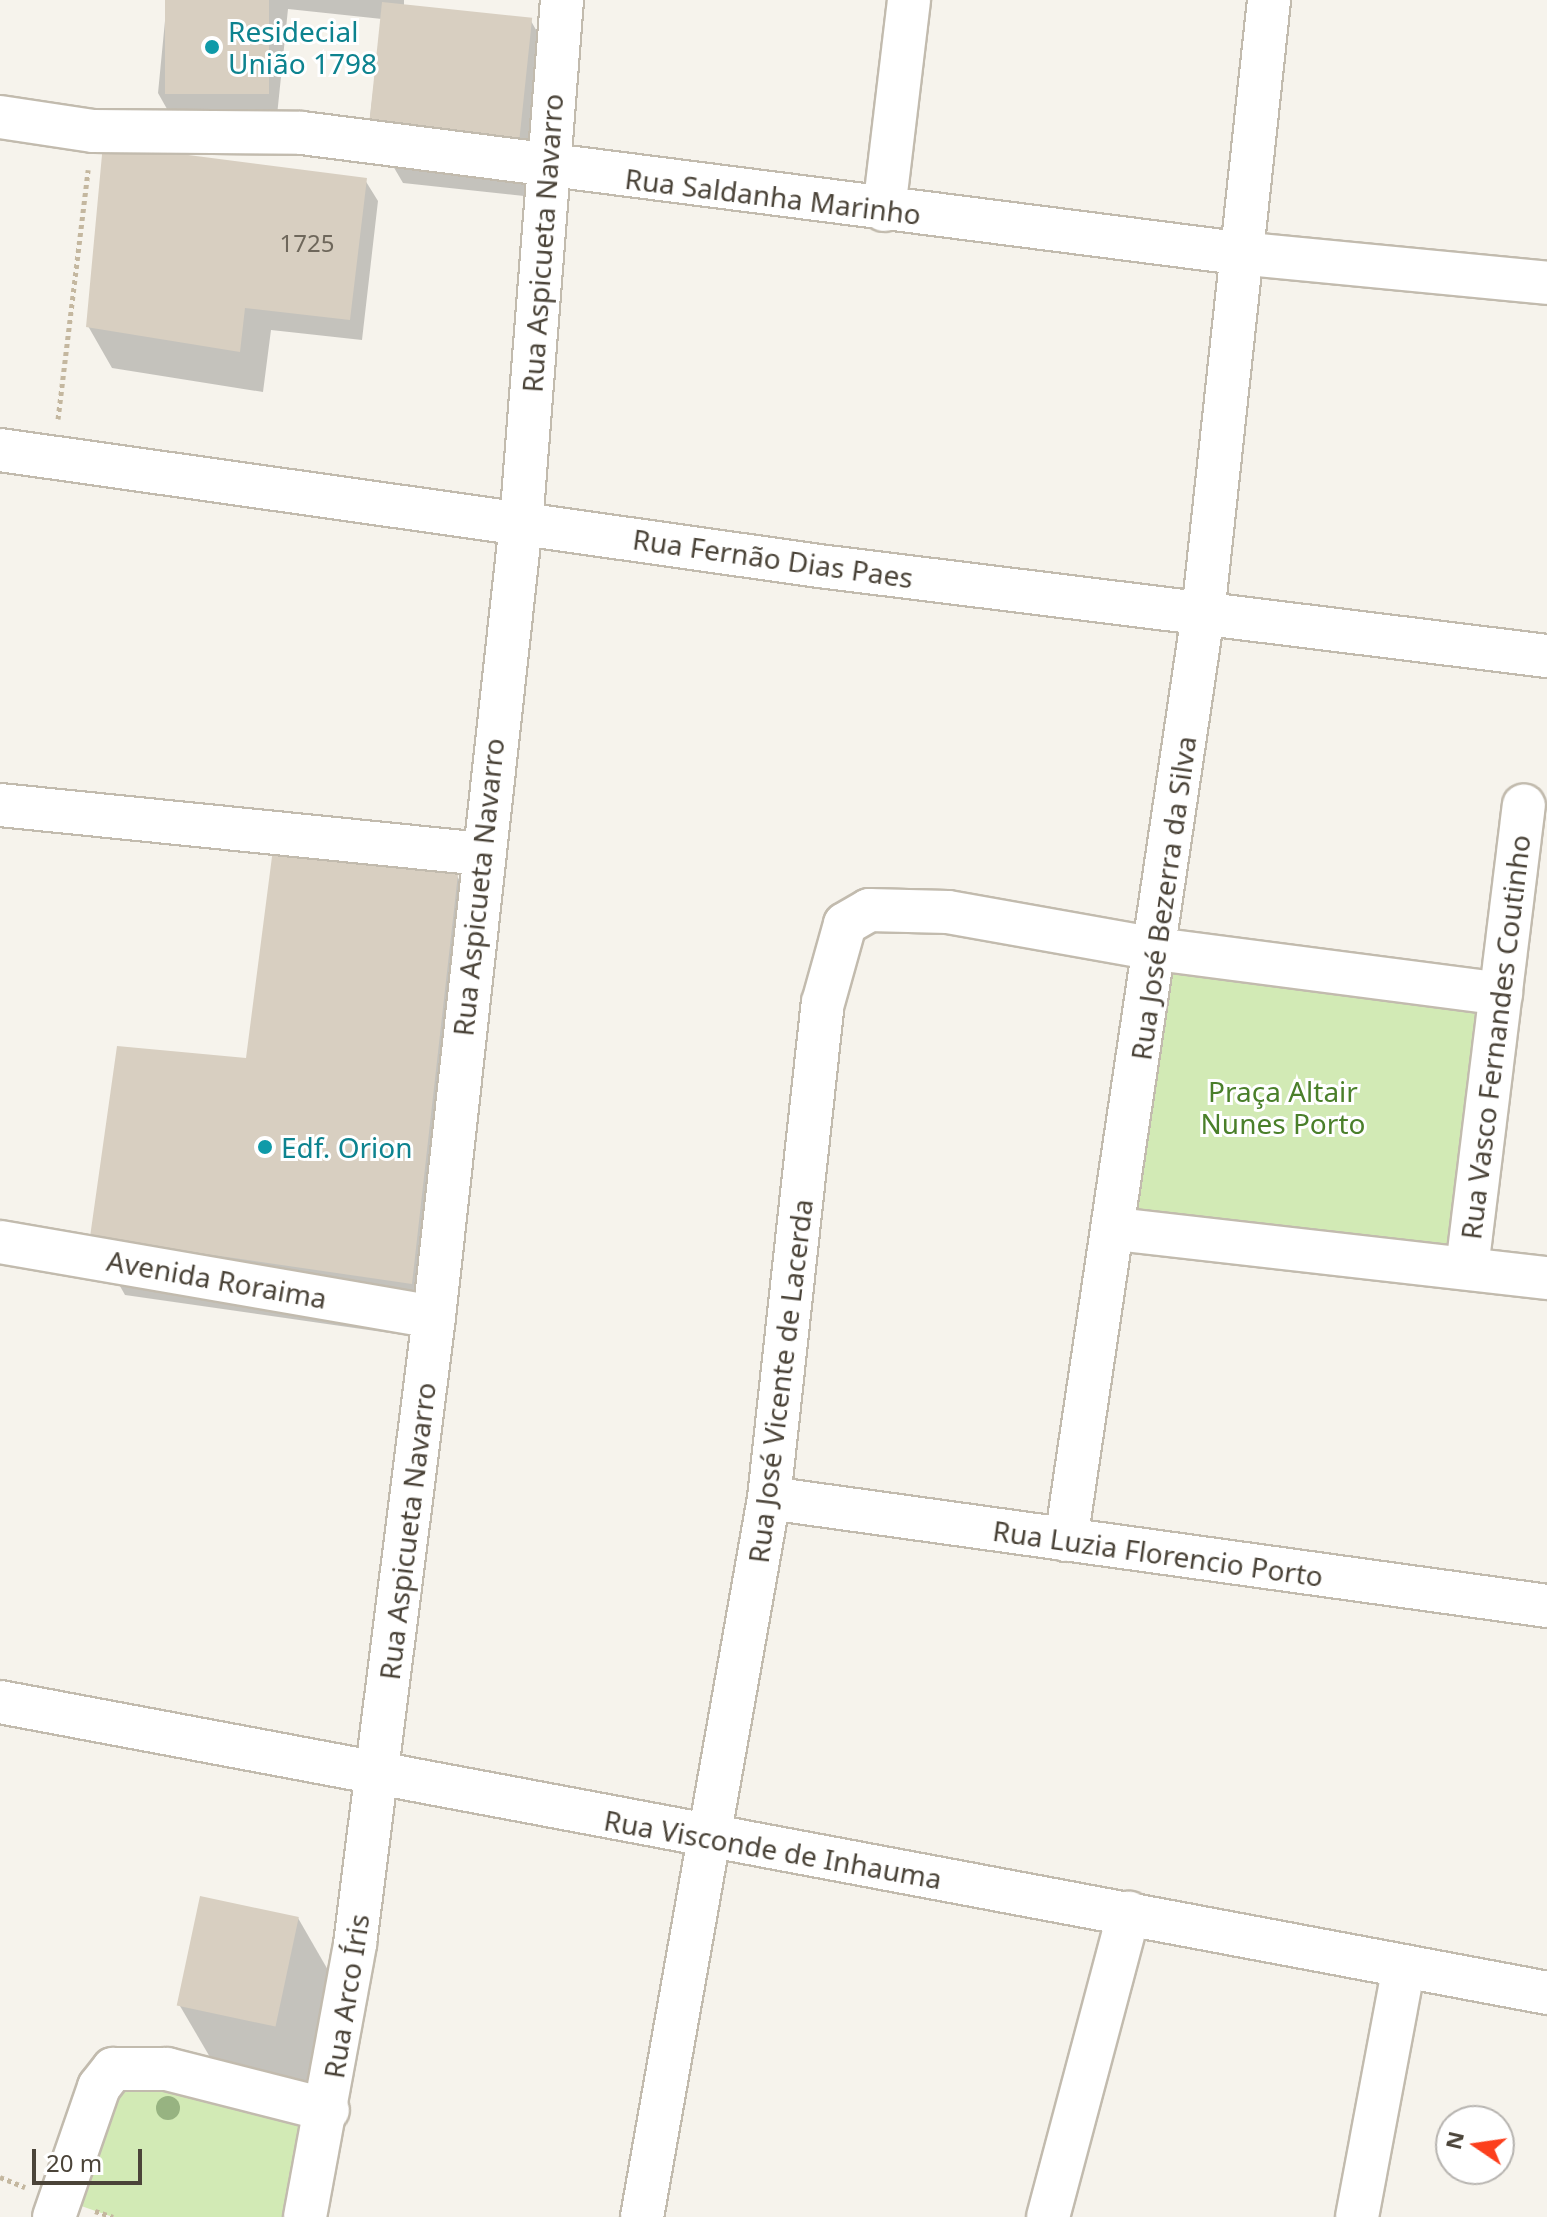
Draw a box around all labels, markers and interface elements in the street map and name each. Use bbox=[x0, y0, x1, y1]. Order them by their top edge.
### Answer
place label: Residecial União 1798 bbox=[228, 14, 377, 80]
marker: Residecial União 1798 bbox=[203, 38, 221, 56]
street label: Rua Aspicueta Navarro bbox=[515, 92, 569, 394]
street label: Rua Saldanha Marinho bbox=[623, 161, 923, 231]
house number: 1725 bbox=[280, 229, 334, 257]
street label: Rua Fernão Dias Paes bbox=[631, 522, 915, 594]
street label: Rua José Bezerra da Silva bbox=[1124, 734, 1202, 1062]
street label: Rua Aspicueta Navarro bbox=[446, 736, 510, 1038]
street label: Rua Vasco Fernandes Coutinho bbox=[1453, 833, 1537, 1241]
park label: Praça Altair Nunes Porto bbox=[1201, 1074, 1365, 1140]
place label: Edf. Orion bbox=[281, 1130, 413, 1164]
marker: Edf. Orion bbox=[256, 1138, 274, 1156]
street label: Rua José Vicente de Lacerda bbox=[741, 1197, 819, 1565]
street label: Avenida Roraima bbox=[104, 1243, 330, 1315]
street label: Rua Aspicueta Navarro bbox=[372, 1380, 442, 1682]
street label: Rua Luzia Florencio Porto bbox=[991, 1513, 1325, 1593]
street label: Rua Visconde de Inhauma bbox=[601, 1803, 945, 1895]
street label: Rua Arco Íris bbox=[316, 1911, 376, 2081]
north arrow bbox=[1435, 2105, 1515, 2185]
text: N bbox=[1437, 2128, 1470, 2152]
scale bar bbox=[36, 2133, 146, 2183]
text: 20 m bbox=[46, 2146, 102, 2179]

